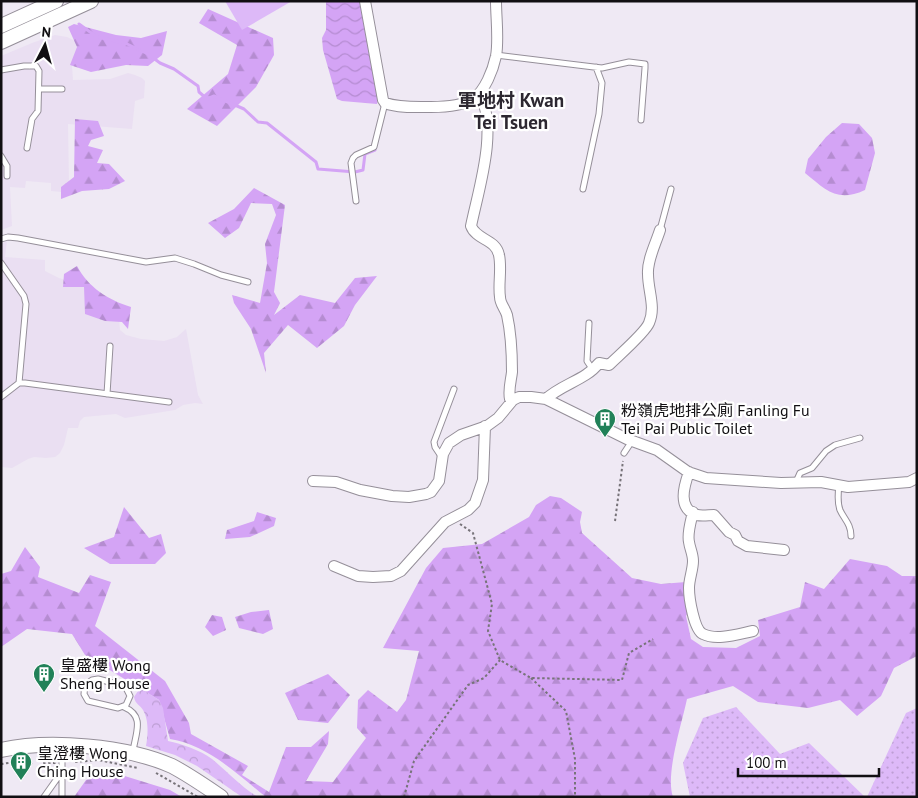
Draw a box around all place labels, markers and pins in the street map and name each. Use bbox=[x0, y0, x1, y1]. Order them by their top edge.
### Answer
place label: 粉嶺虎地排公廁 Fanling Fu Tei Pai Public Toilet bbox=[621, 400, 810, 438]
building icon: 粉嶺虎地排公廁 Fanling Fu Tei Pai Public Toilet bbox=[593, 407, 617, 438]
place label: 皇盛樓 Wong Sheng House bbox=[60, 655, 151, 693]
building icon: 皇盛樓 Wong Sheng House bbox=[32, 662, 56, 693]
place label: 皇澄樓 Wong Ching House bbox=[37, 743, 128, 781]
building icon: 皇澄樓 Wong Ching House bbox=[9, 750, 33, 781]

